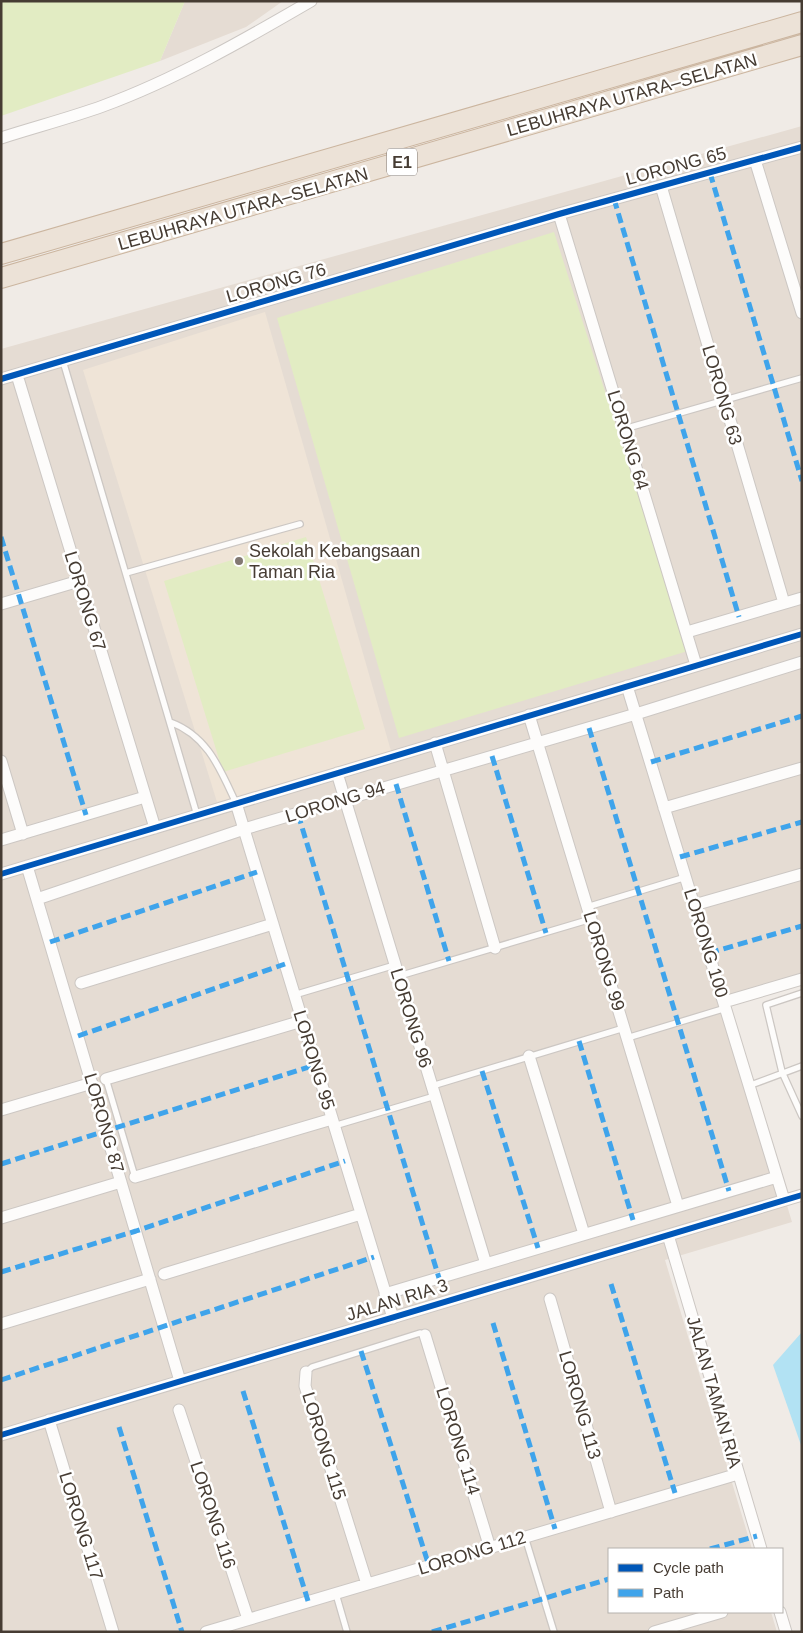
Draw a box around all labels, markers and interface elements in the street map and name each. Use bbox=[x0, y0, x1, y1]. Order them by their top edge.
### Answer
street label: LEBUHRAYA UTARA–SELATAN bbox=[505, 50, 759, 140]
street label: LORONG 65 bbox=[624, 143, 728, 189]
road number: E1 bbox=[387, 148, 417, 176]
street label: LEBUHRAYA UTARA–SELATAN bbox=[116, 164, 370, 254]
street label: LORONG 76 bbox=[224, 259, 328, 307]
street label: LORONG 63 bbox=[698, 343, 746, 447]
street label: LORONG 64 bbox=[603, 388, 653, 492]
place label: Sekolah Kebangsaan Taman Ria bbox=[249, 541, 420, 582]
street label: LORONG 67 bbox=[60, 549, 110, 653]
marker: Sekolah Kebangsaan Taman Ria bbox=[233, 555, 245, 567]
street label: LORONG 94 bbox=[283, 777, 387, 827]
street label: LORONG 100 bbox=[680, 886, 732, 1000]
street label: LORONG 99 bbox=[579, 909, 629, 1013]
street label: LORONG 96 bbox=[386, 966, 436, 1070]
street label: LORONG 95 bbox=[289, 1008, 339, 1112]
street label: LORONG 87 bbox=[80, 1071, 128, 1175]
street label: JALAN RIA 3 bbox=[344, 1275, 450, 1325]
street label: JALAN TAMAN RIA bbox=[683, 1314, 745, 1470]
street label: LORONG 113 bbox=[555, 1349, 605, 1461]
street label: LORONG 114 bbox=[432, 1385, 484, 1497]
street label: LORONG 115 bbox=[298, 1390, 350, 1502]
street label: LORONG 116 bbox=[186, 1459, 240, 1571]
street label: LORONG 117 bbox=[55, 1470, 107, 1582]
street label: LORONG 112 bbox=[416, 1527, 528, 1579]
legend bbox=[608, 1548, 783, 1613]
text: Cycle path bbox=[653, 1559, 724, 1576]
text: Path bbox=[653, 1584, 684, 1601]

